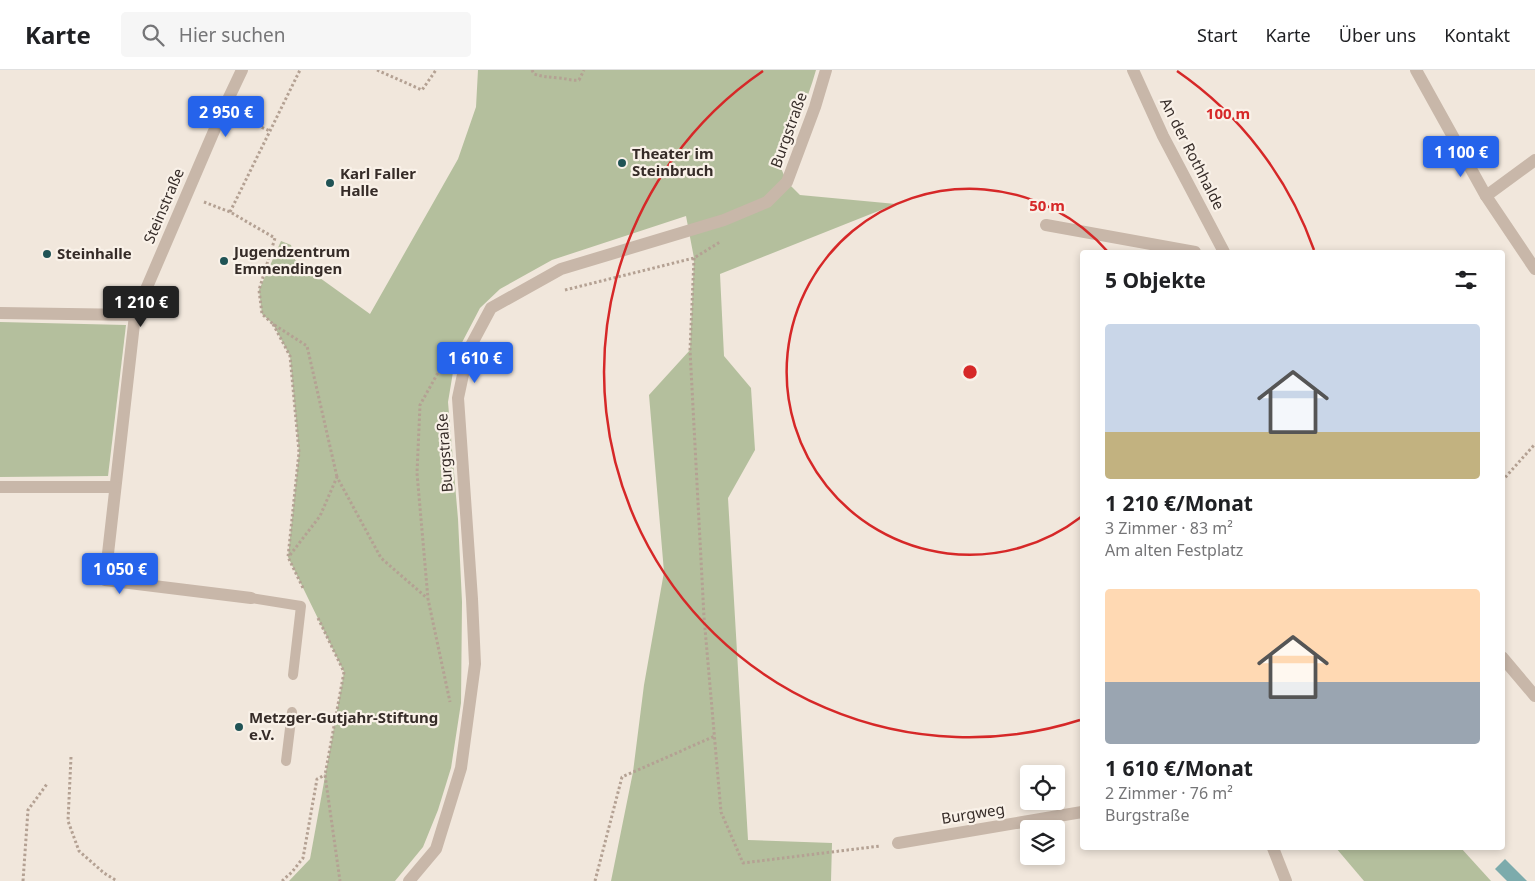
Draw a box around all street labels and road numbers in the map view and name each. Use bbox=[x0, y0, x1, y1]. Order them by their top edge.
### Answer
street label: Burgstraße bbox=[765, 89, 811, 170]
street label: An der Rothhalde bbox=[1156, 94, 1230, 213]
street label: Steinstraße bbox=[138, 165, 188, 246]
street label: Burgstraße bbox=[431, 413, 457, 493]
street label: Burgweg bbox=[940, 798, 1006, 828]

